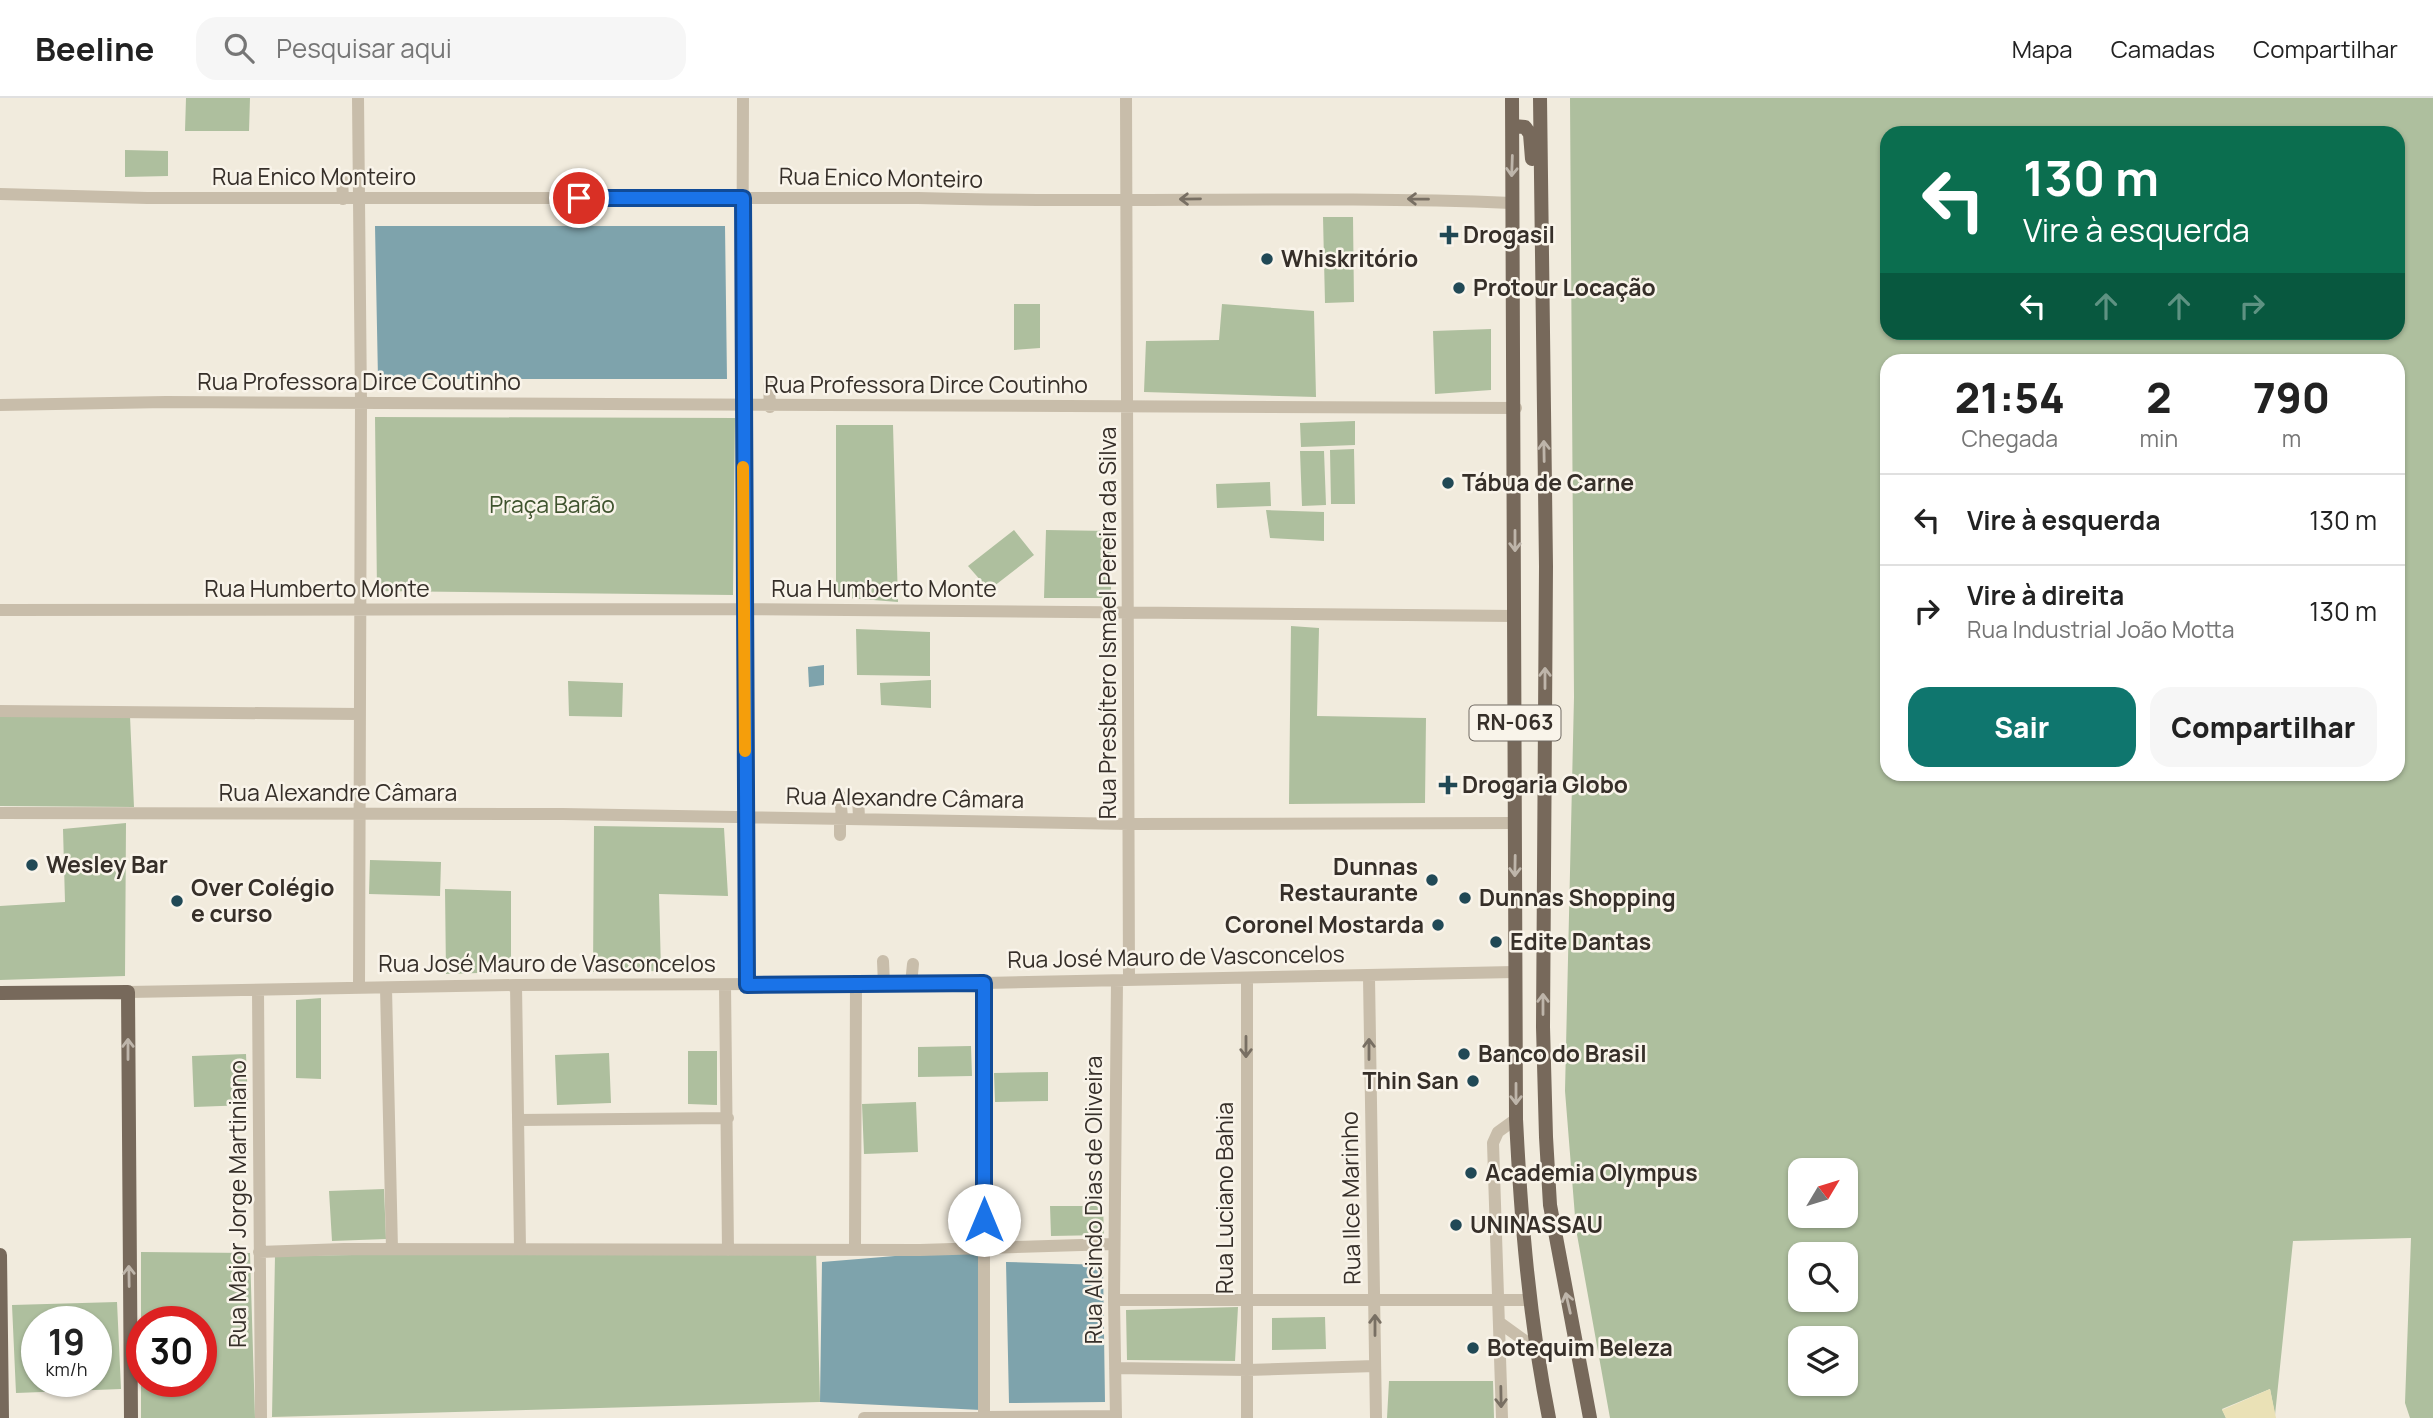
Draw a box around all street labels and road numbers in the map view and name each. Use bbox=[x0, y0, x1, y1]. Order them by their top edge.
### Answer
street label: Rua Enico Monteiro bbox=[779, 159, 983, 195]
street label: Rua Enico Monteiro bbox=[212, 160, 416, 192]
street label: Rua Professora Dirce Coutinho bbox=[197, 365, 521, 397]
street label: Rua Professora Dirce Coutinho bbox=[764, 368, 1088, 400]
street label: Rua Presbítero Ismael Pereira da Silva bbox=[1091, 427, 1123, 819]
street label: Rua Humberto Monte bbox=[204, 572, 430, 604]
street label: Rua Humberto Monte bbox=[771, 572, 997, 604]
road number: RN-063 bbox=[1470, 706, 1560, 740]
street label: Rua Alexandre Câmara bbox=[219, 776, 457, 808]
street label: Rua Alexandre Câmara bbox=[786, 779, 1024, 815]
street label: Rua José Mauro de Vasconcelos bbox=[1007, 937, 1345, 975]
street label: Rua José Mauro de Vasconcelos bbox=[378, 947, 716, 979]
street label: Rua Alcindo Dias de Oliveira bbox=[1077, 1056, 1109, 1344]
street label: Rua Major Jorge Martiniano bbox=[221, 1060, 253, 1348]
street label: Rua Luciano Bahia bbox=[1208, 1102, 1240, 1294]
street label: Rua Ilce Marinho bbox=[1332, 1111, 1368, 1285]

